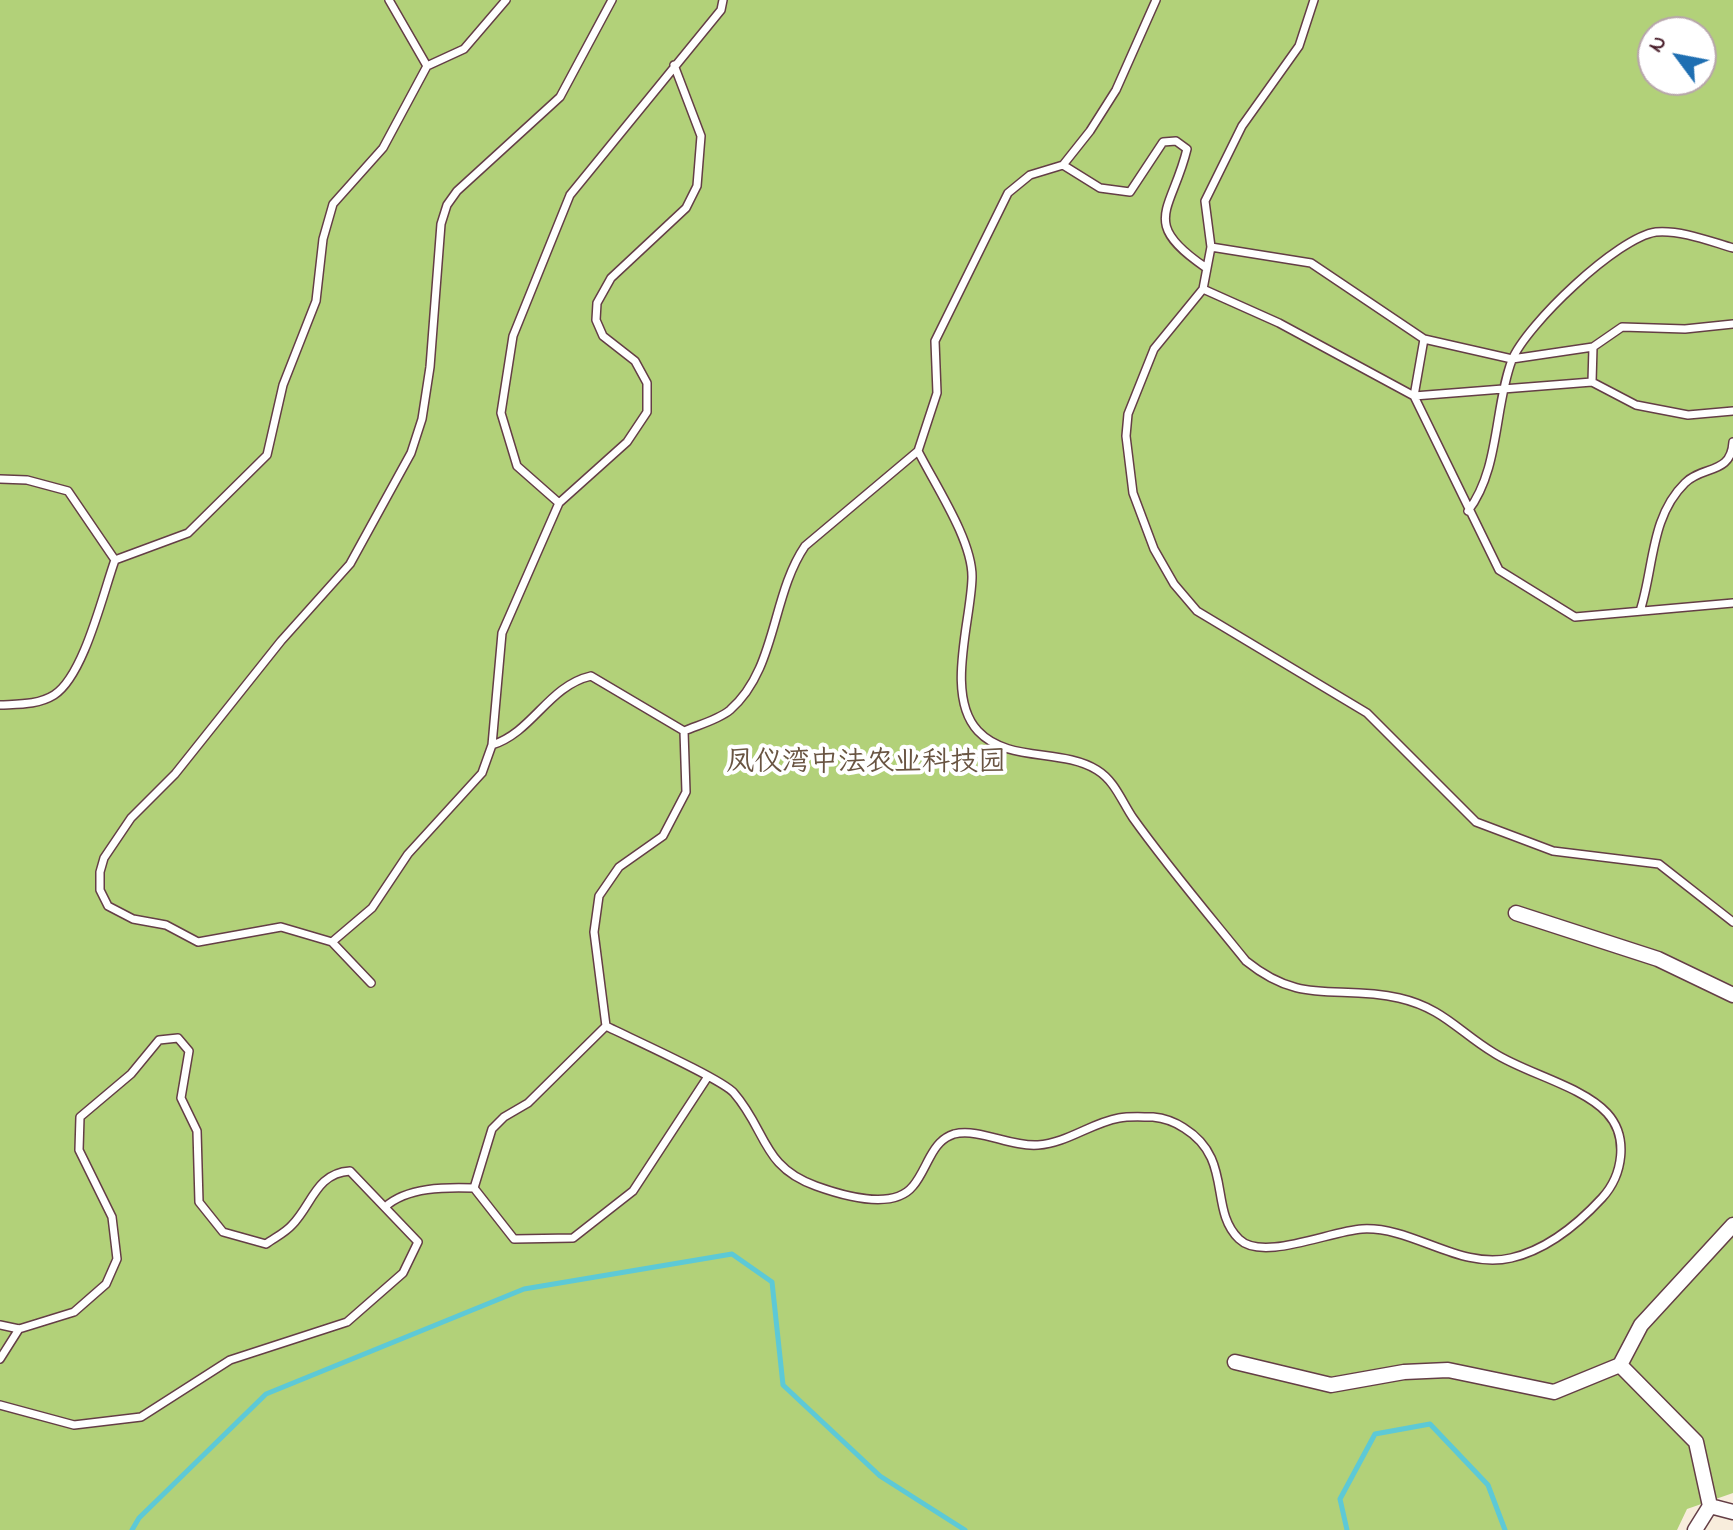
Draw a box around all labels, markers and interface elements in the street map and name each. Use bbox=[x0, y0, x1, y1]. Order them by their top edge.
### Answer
north arrow bbox=[1637, 16, 1717, 96]
text: N bbox=[1641, 30, 1676, 59]
park label: 凤仪湾中法农业科技园 bbox=[726, 748, 1006, 782]

